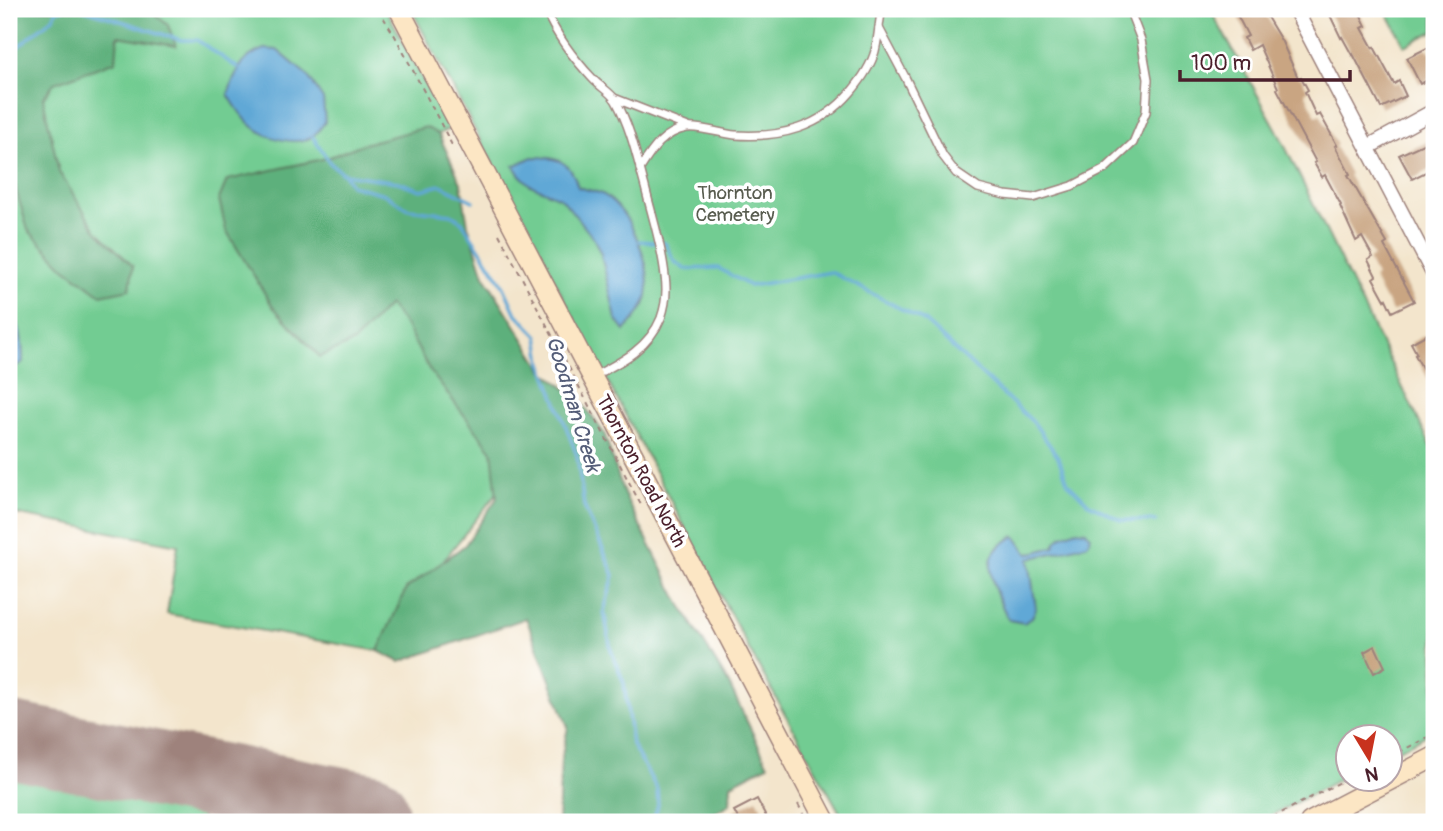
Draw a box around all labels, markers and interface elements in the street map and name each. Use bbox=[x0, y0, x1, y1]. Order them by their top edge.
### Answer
scale bar bbox=[1180, 38, 1350, 82]
text: 100 m bbox=[1191, 50, 1251, 77]
park label: Thornton Cemetery bbox=[695, 181, 775, 227]
water label: Goodman Creek bbox=[540, 333, 607, 477]
street label: Thornton Road North bbox=[591, 391, 691, 552]
north arrow bbox=[1334, 722, 1404, 792]
text: N bbox=[1363, 761, 1380, 787]

